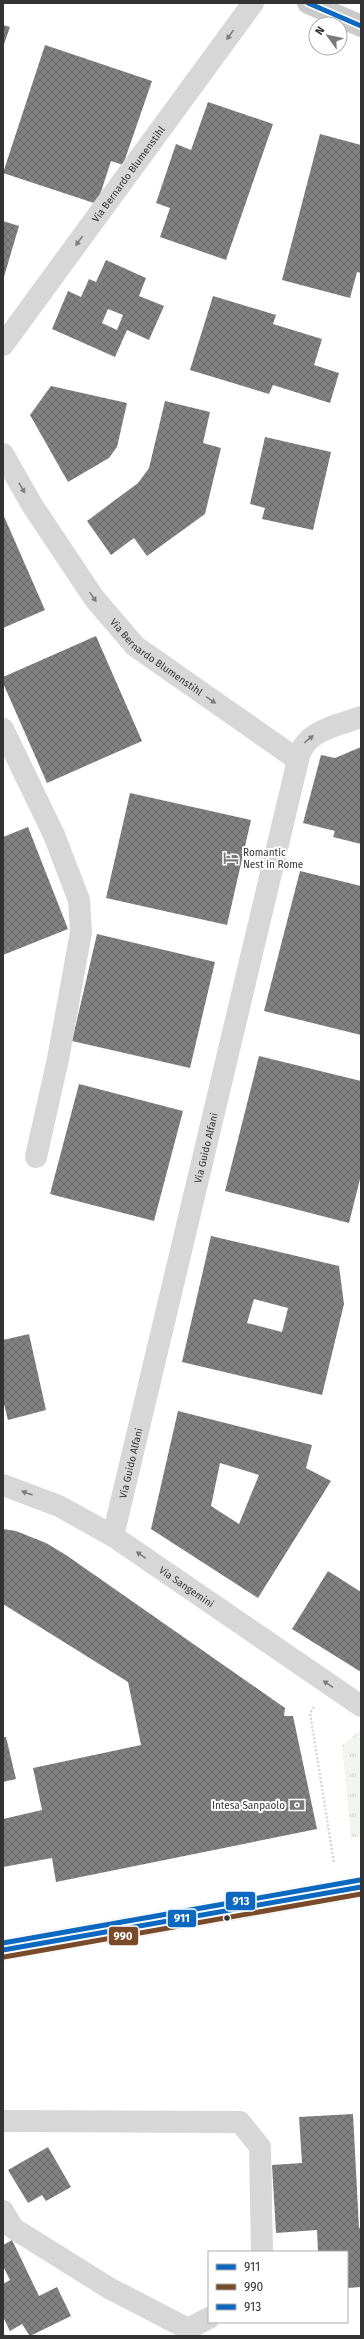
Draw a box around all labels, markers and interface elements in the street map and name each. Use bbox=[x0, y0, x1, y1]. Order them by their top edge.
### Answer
north arrow bbox=[308, 16, 348, 56]
text: N bbox=[313, 24, 327, 37]
one-way arrow bbox=[226, 29, 234, 40]
street label: Via Bernardo Blumenstihl bbox=[90, 124, 168, 225]
one-way arrow bbox=[75, 236, 83, 247]
one-way arrow bbox=[19, 482, 26, 494]
one-way arrow bbox=[89, 592, 97, 602]
street label: Via Bernardo Blumenstihl bbox=[107, 616, 205, 698]
one-way arrow bbox=[206, 696, 217, 704]
one-way arrow bbox=[304, 734, 314, 743]
place label: Romantic Nest in Rome bbox=[243, 847, 303, 871]
hotel icon: Romantic Nest in Rome bbox=[222, 849, 240, 867]
street label: Via Guido Alfani bbox=[192, 1112, 221, 1184]
street label: Via Guido Alfani bbox=[117, 1427, 146, 1500]
one-way arrow bbox=[21, 1489, 33, 1495]
one-way arrow bbox=[135, 1551, 146, 1559]
street label: Via Sangemini bbox=[156, 1564, 216, 1610]
one-way arrow bbox=[323, 1681, 334, 1688]
bank icon: Intesa Sanpaolo bbox=[288, 1796, 306, 1814]
place label: Intesa Sanpaolo bbox=[212, 1800, 285, 1812]
line badge: 913 bbox=[225, 1891, 256, 1911]
text: 913 bbox=[233, 1895, 250, 1908]
line badge: 911 bbox=[167, 1909, 197, 1928]
text: 911 bbox=[174, 1912, 190, 1925]
unlabelled marker bbox=[222, 1913, 232, 1923]
line badge: 990 bbox=[108, 1926, 139, 1946]
text: 990 bbox=[114, 1930, 133, 1943]
legend bbox=[208, 2251, 348, 2323]
text: 911 bbox=[244, 2260, 260, 2274]
text: 990 bbox=[244, 2280, 264, 2294]
text: 913 bbox=[244, 2300, 261, 2314]

